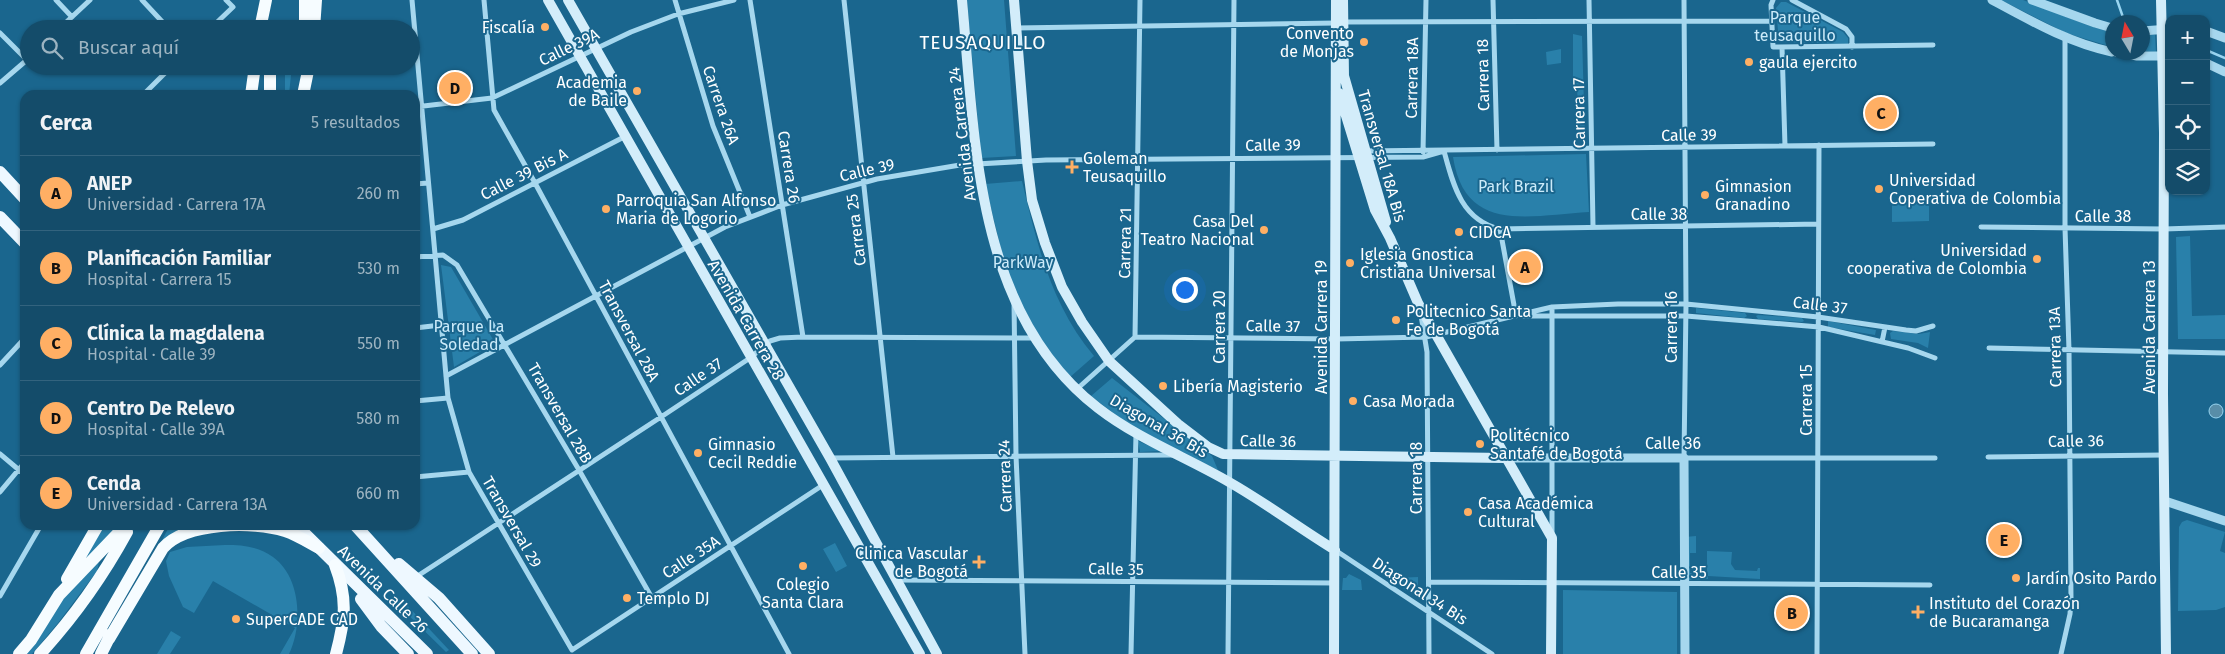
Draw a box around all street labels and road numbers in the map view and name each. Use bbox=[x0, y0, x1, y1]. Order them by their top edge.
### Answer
street label: Calle 39A bbox=[536, 24, 603, 70]
street label: Carrera 18A bbox=[1402, 36, 1422, 119]
street label: Carrera 18 bbox=[1473, 38, 1493, 111]
street label: Carrera 26A bbox=[699, 63, 744, 148]
street label: Avenida Carrera 24 bbox=[944, 65, 980, 202]
street label: Carrera 17 bbox=[1569, 77, 1589, 149]
street label: Transversal 18A Bis bbox=[1354, 88, 1410, 224]
street label: Calle 39 bbox=[1661, 125, 1717, 145]
street label: Carrera 26 bbox=[774, 129, 804, 205]
street label: Calle 39 bbox=[1245, 135, 1301, 155]
street label: Calle 39 Bis A bbox=[477, 144, 571, 204]
street label: Calle 39 bbox=[838, 154, 896, 186]
street label: Carrera 25 bbox=[842, 193, 870, 267]
street label: Calle 38 bbox=[1631, 205, 1687, 224]
street label: Carrera 21 bbox=[1115, 207, 1135, 279]
street label: Calle 38 bbox=[2075, 207, 2131, 226]
street label: Avenida Carrera 28 bbox=[704, 257, 788, 384]
street label: Avenida Carrera 19 bbox=[1312, 260, 1331, 394]
street label: Avenida Carrera 13 bbox=[2140, 260, 2159, 394]
street label: Transversal 28A bbox=[594, 277, 664, 386]
street label: Carrera 20 bbox=[1210, 290, 1229, 364]
street label: Carrera 16 bbox=[1662, 291, 1681, 363]
street label: Calle 37 bbox=[1792, 292, 1848, 318]
street label: Carrera 13A bbox=[2045, 306, 2065, 388]
street label: Calle 37 bbox=[1246, 316, 1300, 336]
street label: Calle 37 bbox=[670, 354, 726, 400]
street label: Transversal 28B bbox=[524, 360, 596, 467]
street label: Carrera 15 bbox=[1797, 364, 1816, 436]
street label: Diagonal 36 Bis bbox=[1107, 390, 1211, 462]
street label: Calle 36 bbox=[1240, 431, 1296, 451]
street label: Calle 36 bbox=[2048, 431, 2104, 451]
street label: Calle 36 bbox=[1645, 434, 1701, 453]
street label: Carrera 24 bbox=[994, 439, 1016, 513]
street label: Carrera 18 bbox=[1407, 442, 1426, 514]
street label: Transversal 29 bbox=[478, 473, 546, 571]
street label: Calle 35A bbox=[659, 531, 724, 583]
street label: Avenida Calle 26 bbox=[334, 541, 432, 637]
street label: Diagonal 34 Bis bbox=[1369, 553, 1471, 629]
street label: Calle 35 bbox=[1088, 559, 1144, 579]
street label: Calle 35 bbox=[1651, 563, 1707, 582]

